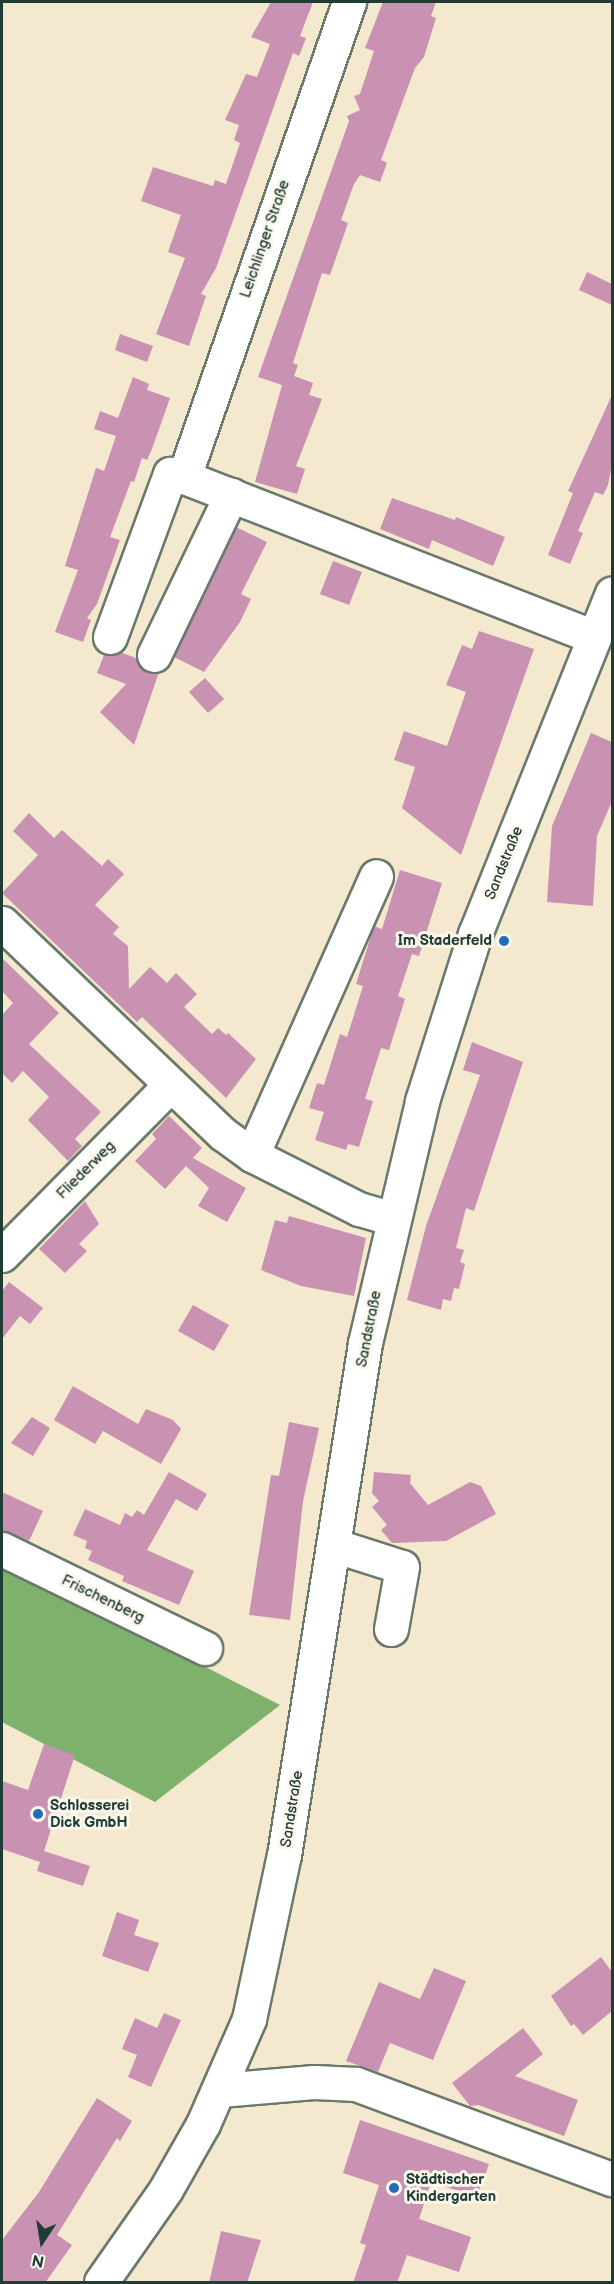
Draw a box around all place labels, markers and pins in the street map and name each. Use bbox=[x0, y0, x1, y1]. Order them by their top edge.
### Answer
place label: Im Staderfeld bbox=[398, 932, 492, 950]
marker: Im Staderfeld bbox=[497, 934, 511, 948]
place label: Schlosserei Dick GmbH bbox=[50, 1796, 129, 1831]
marker: Schlosserei Dick GmbH bbox=[31, 1807, 45, 1821]
place label: Städtischer Kindergarten bbox=[406, 2170, 496, 2205]
marker: Städtischer Kindergarten bbox=[387, 2181, 401, 2195]

